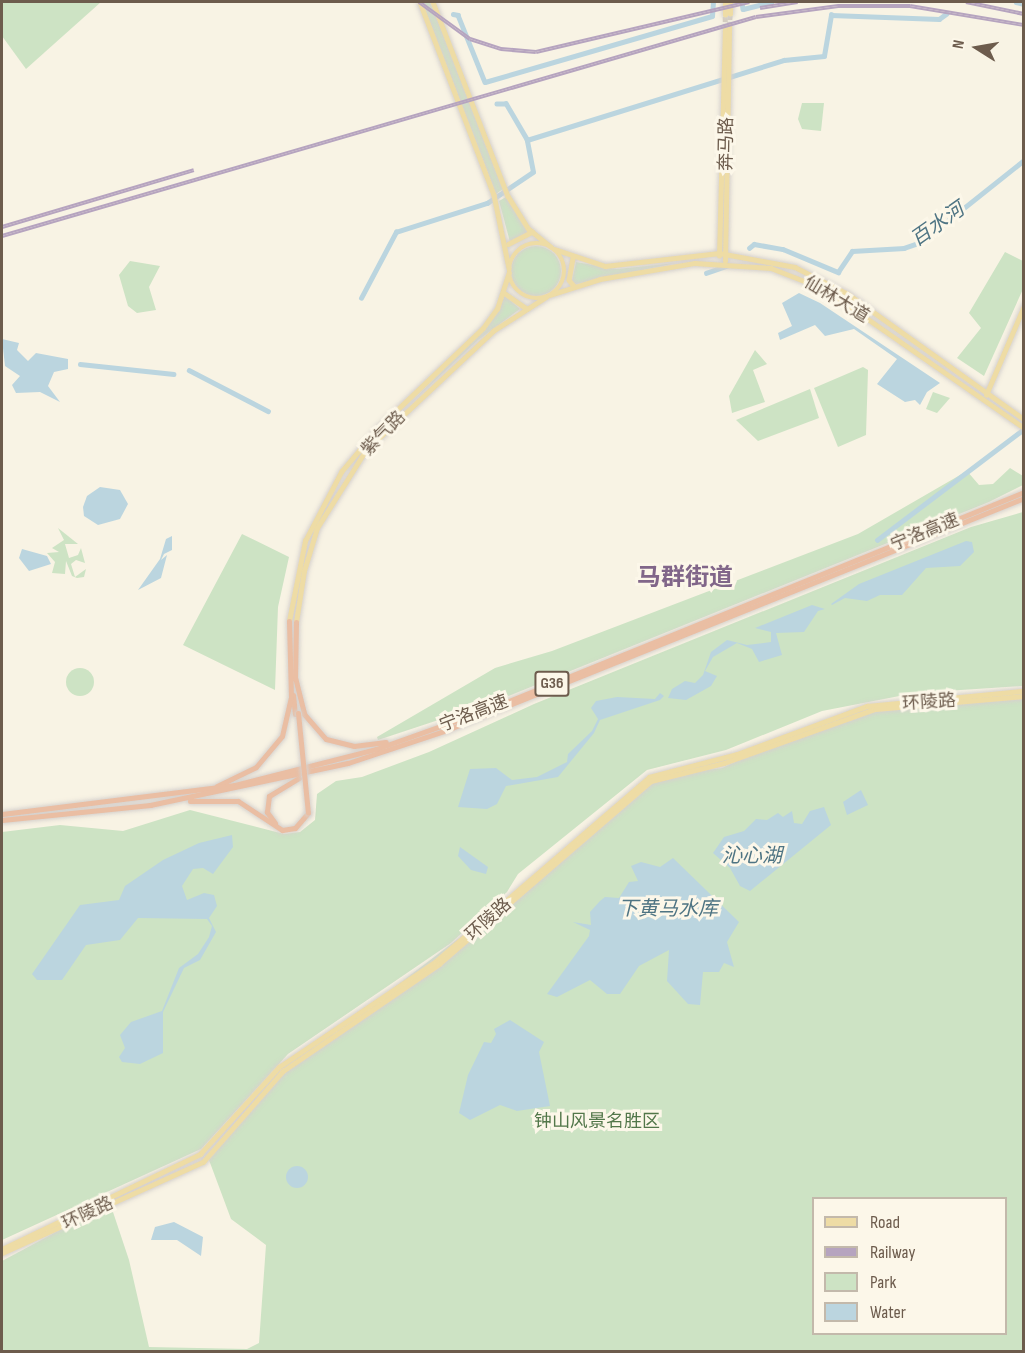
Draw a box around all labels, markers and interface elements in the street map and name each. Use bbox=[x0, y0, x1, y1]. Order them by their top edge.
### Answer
north arrow bbox=[947, 18, 1007, 78]
text: N bbox=[949, 38, 969, 50]
street label: 奔马路 bbox=[716, 117, 738, 171]
water label: 百水河 bbox=[907, 198, 969, 252]
street label: 仙林大道 bbox=[800, 272, 872, 328]
street label: 紫气路 bbox=[357, 407, 411, 461]
street label: 宁洛高速 bbox=[888, 510, 962, 556]
district label: 马群街道 bbox=[637, 564, 733, 592]
road number: G36 bbox=[534, 671, 570, 697]
street label: 环陵路 bbox=[901, 690, 957, 716]
street label: 宁洛高速 bbox=[437, 691, 511, 737]
water label: 沁心湖 bbox=[722, 844, 782, 868]
street label: 环陵路 bbox=[462, 894, 516, 946]
water label: 下黄马水库 bbox=[618, 897, 718, 921]
park label: 钟山风景名胜区 bbox=[534, 1111, 660, 1133]
street label: 环陵路 bbox=[59, 1193, 117, 1235]
legend bbox=[812, 1197, 1007, 1335]
text: Road bbox=[870, 1212, 900, 1233]
text: Railway bbox=[870, 1242, 915, 1263]
text: Park bbox=[870, 1272, 896, 1293]
text: Water bbox=[870, 1302, 906, 1323]

